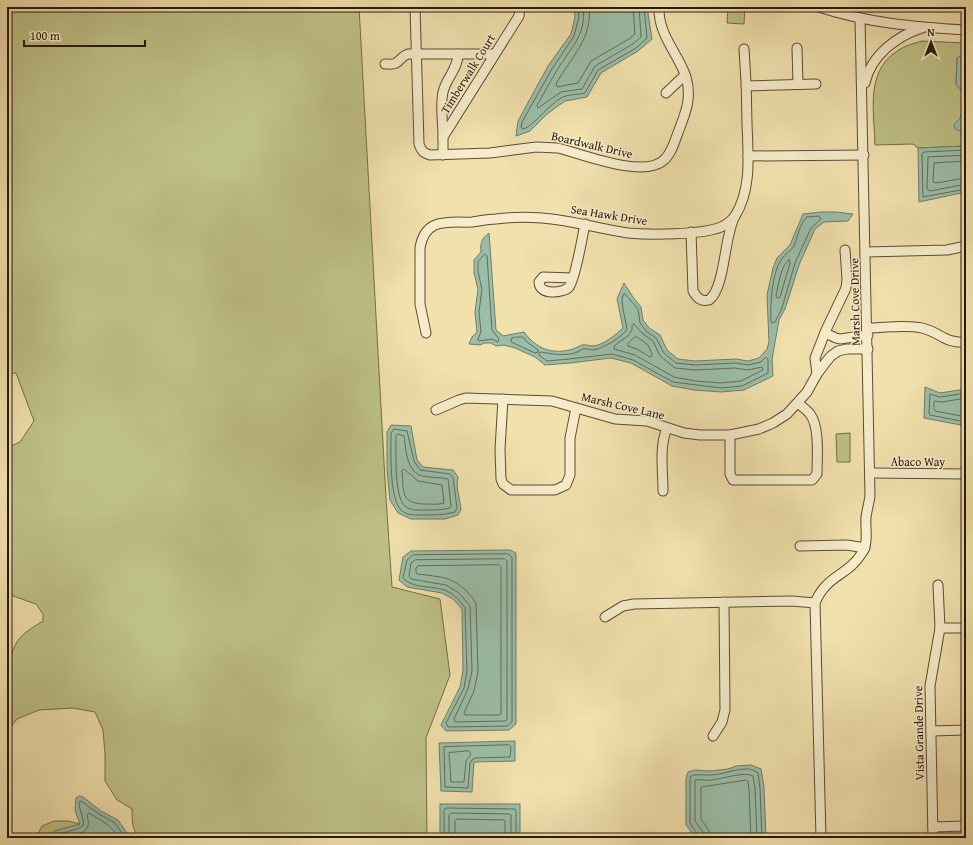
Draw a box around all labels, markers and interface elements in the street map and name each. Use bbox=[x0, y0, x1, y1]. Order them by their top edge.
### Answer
scale bar bbox=[24, 22, 145, 48]
north arrow bbox=[911, 22, 951, 62]
text: N bbox=[927, 24, 935, 40]
text: 100 m bbox=[30, 27, 60, 44]
street label: Timberwalk Court bbox=[436, 30, 499, 117]
street label: Boardwalk Drive bbox=[550, 127, 635, 162]
street label: Sea Hawk Drive bbox=[570, 200, 649, 229]
street label: Marsh Cove Drive bbox=[845, 258, 864, 346]
street label: Marsh Cove Lane bbox=[580, 388, 667, 423]
street label: Abaco Way bbox=[891, 453, 945, 470]
street label: Vista Grande Drive bbox=[909, 685, 928, 780]

